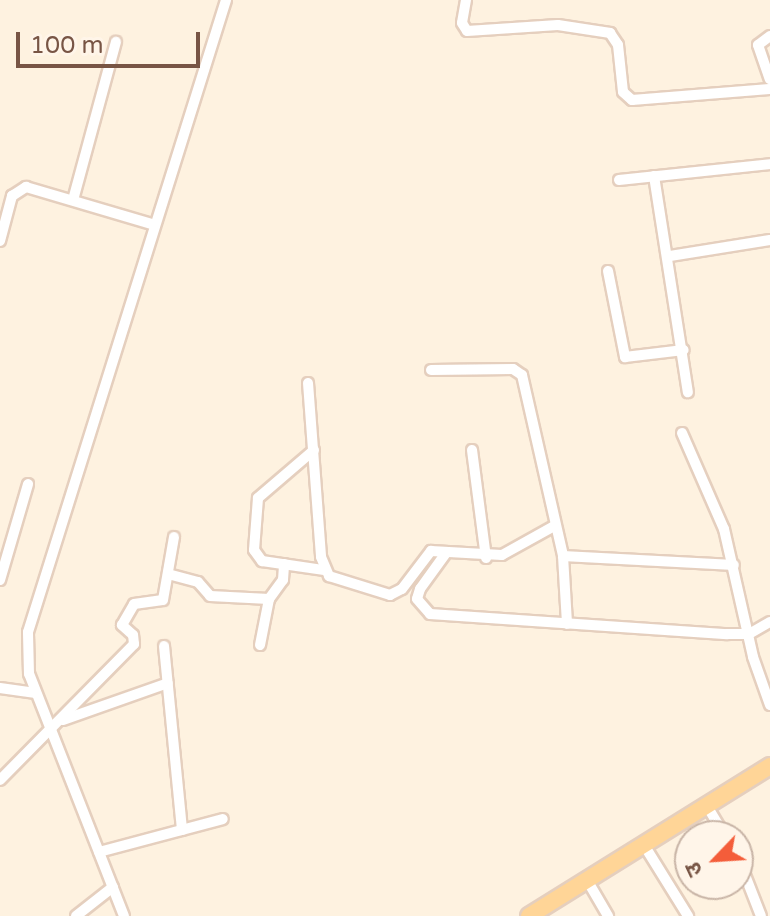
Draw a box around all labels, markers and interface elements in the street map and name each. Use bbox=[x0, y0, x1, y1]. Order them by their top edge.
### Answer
scale bar bbox=[20, 16, 204, 66]
text: 100 m bbox=[30, 31, 104, 60]
north arrow bbox=[674, 820, 754, 900]
text: उ bbox=[680, 858, 709, 881]

